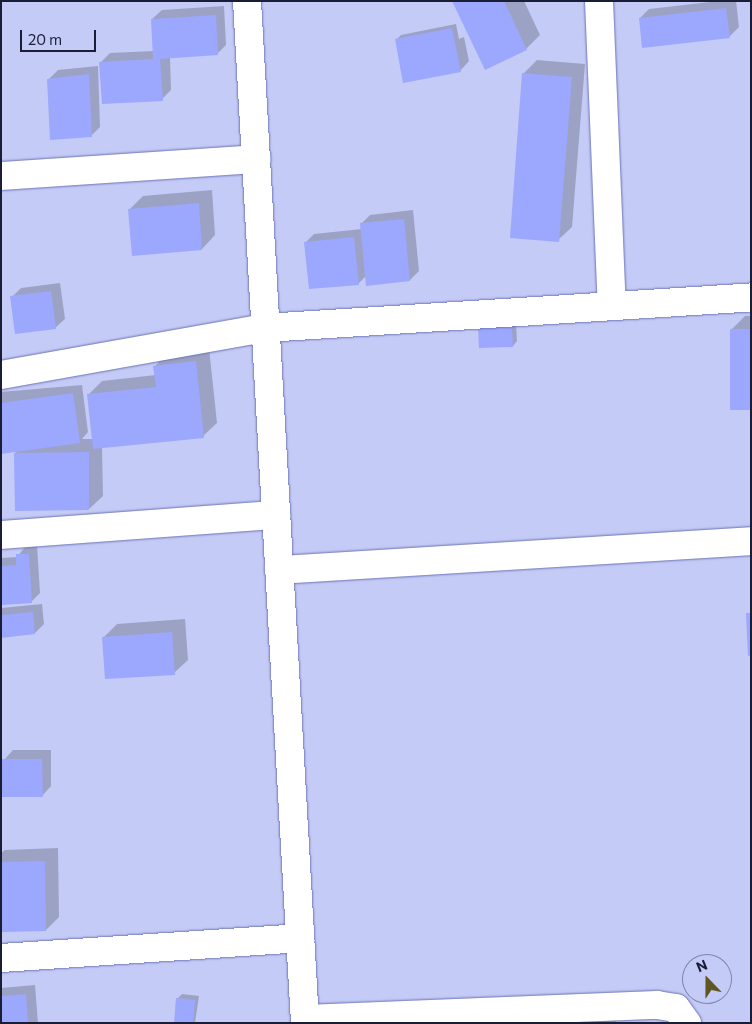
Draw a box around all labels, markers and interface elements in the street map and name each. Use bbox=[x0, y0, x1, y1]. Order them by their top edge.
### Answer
scale bar bbox=[22, 20, 99, 52]
text: 20 m bbox=[28, 30, 62, 48]
north arrow bbox=[682, 954, 732, 1004]
text: N bbox=[694, 956, 710, 975]

